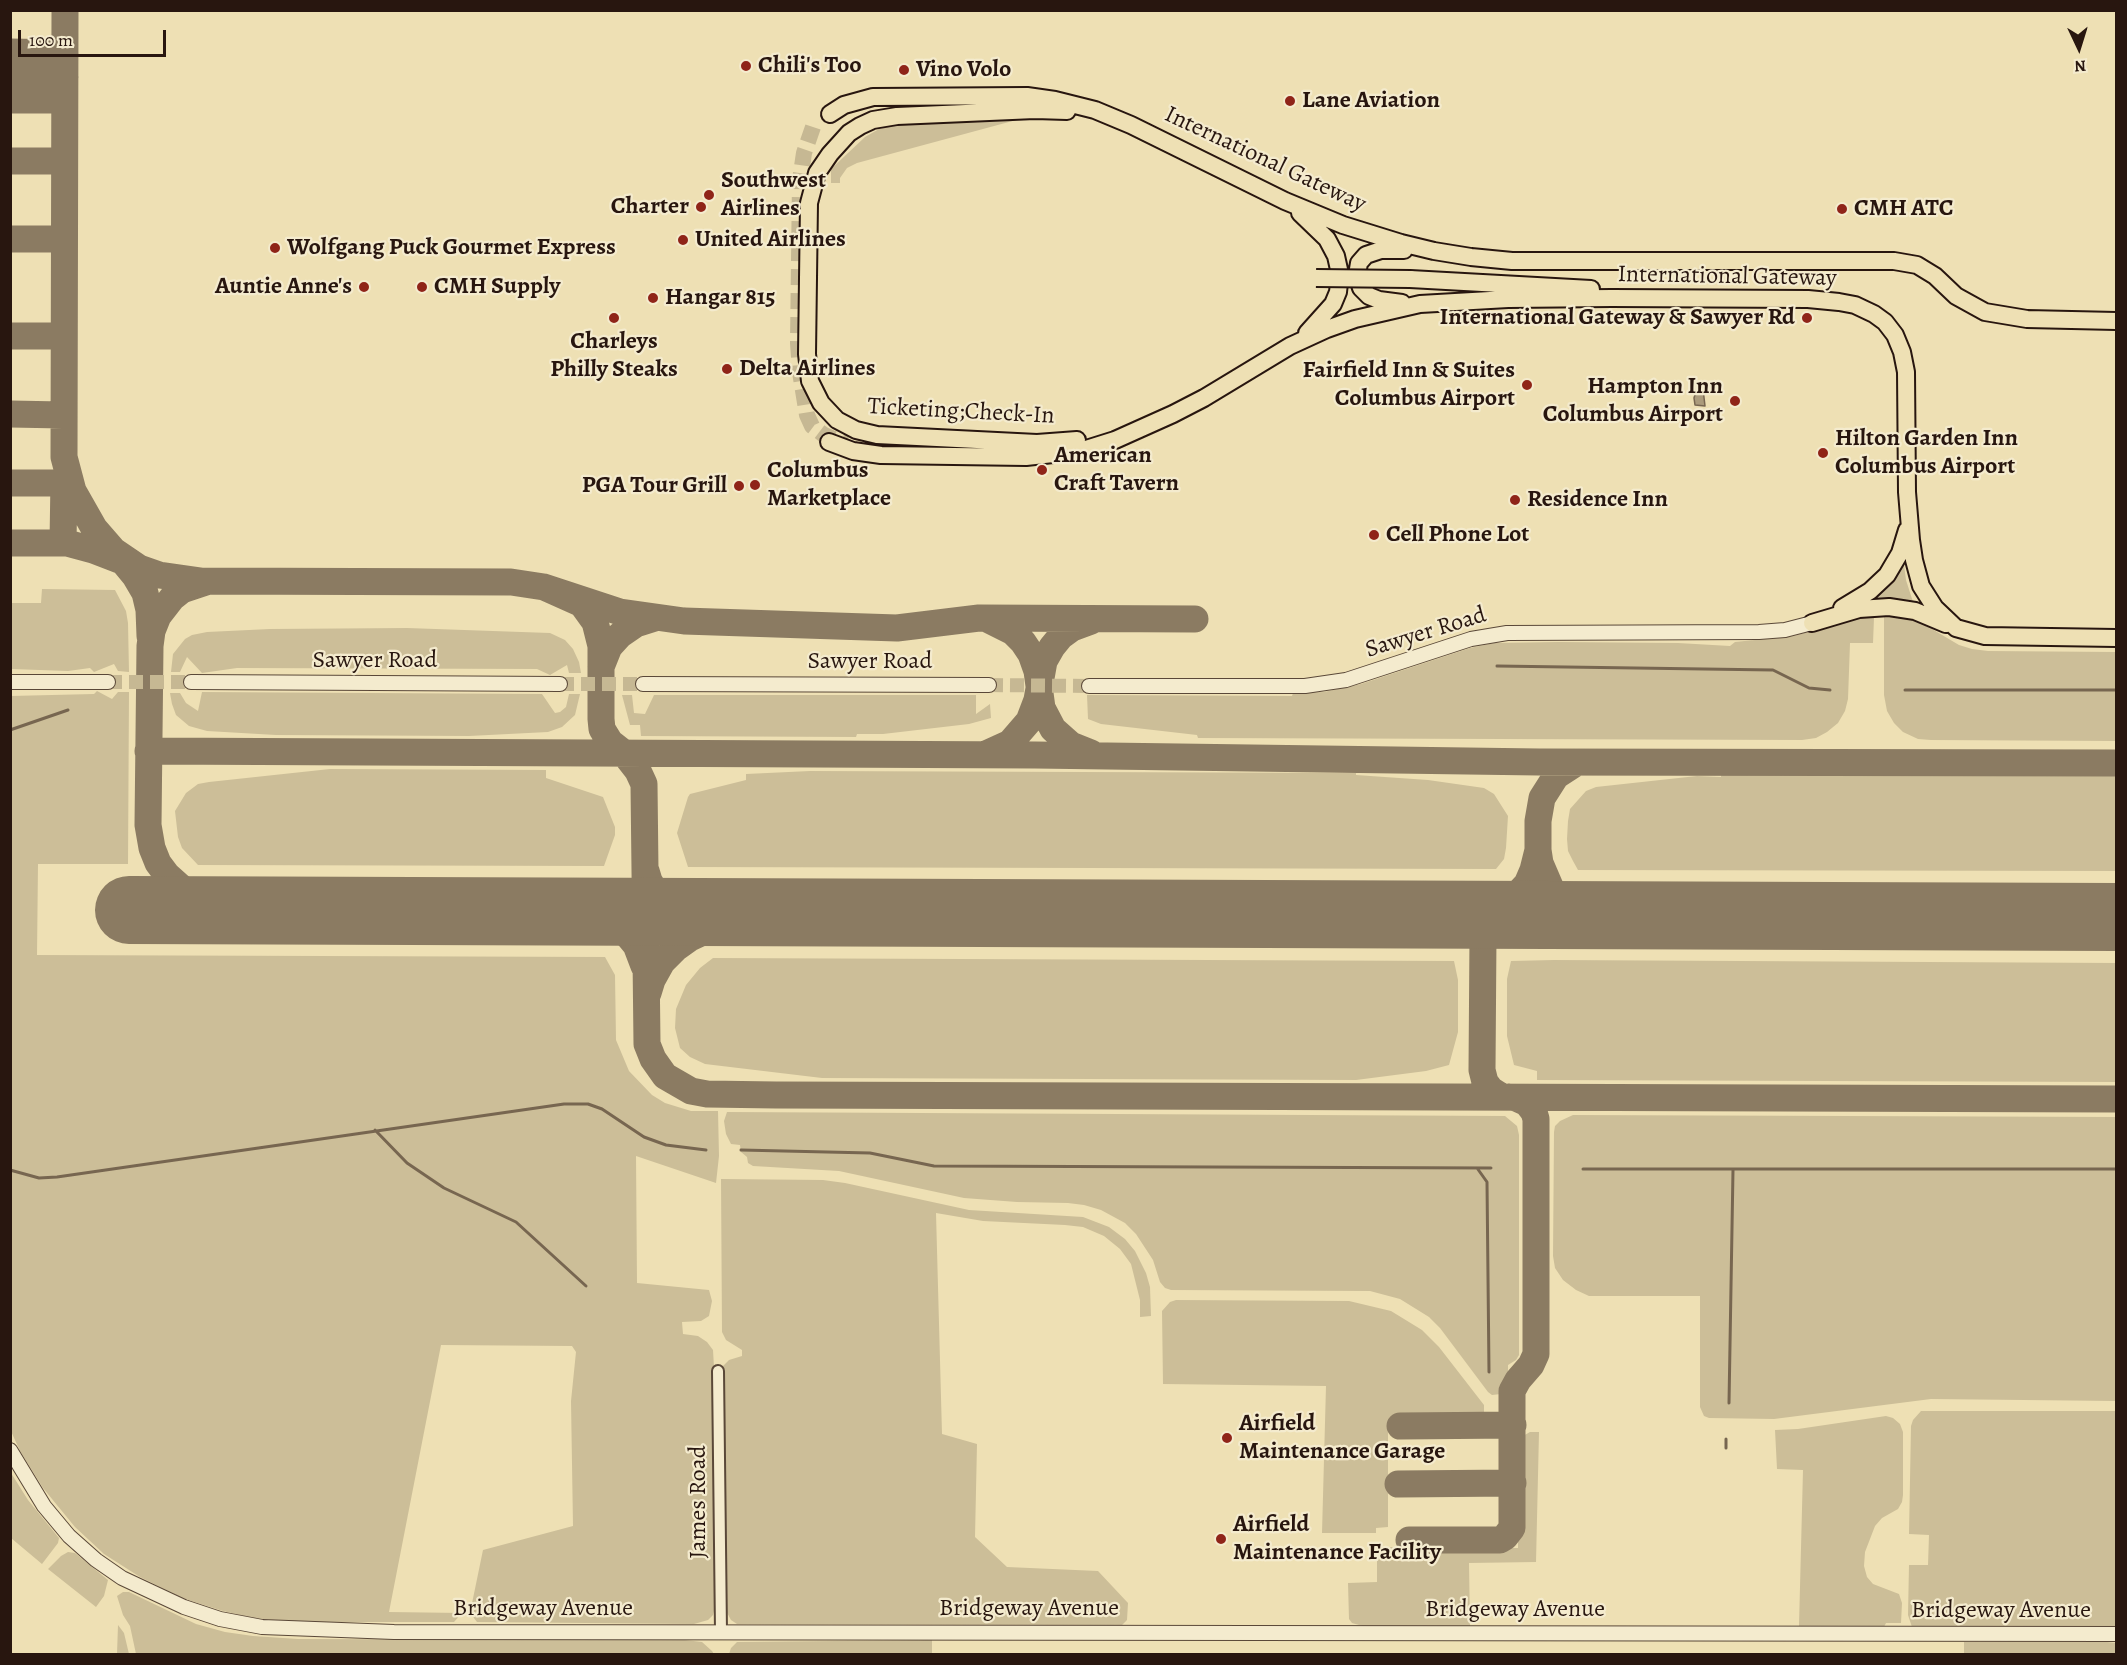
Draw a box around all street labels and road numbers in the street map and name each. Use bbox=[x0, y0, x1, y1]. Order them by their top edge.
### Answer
street label: International Gateway bbox=[1160, 101, 1370, 219]
street label: International Gateway bbox=[1617, 261, 1837, 293]
street label: Ticketing;Check-In bbox=[867, 393, 1055, 431]
street label: Sawyer Road bbox=[1362, 601, 1490, 665]
street label: Sawyer Road bbox=[313, 647, 437, 675]
street label: Sawyer Road bbox=[808, 648, 932, 676]
street label: James Road bbox=[685, 1445, 713, 1559]
street label: Bridgeway Avenue bbox=[453, 1595, 633, 1623]
street label: Bridgeway Avenue bbox=[939, 1595, 1119, 1623]
street label: Bridgeway Avenue bbox=[1425, 1596, 1605, 1624]
street label: Bridgeway Avenue bbox=[1911, 1597, 2091, 1625]

